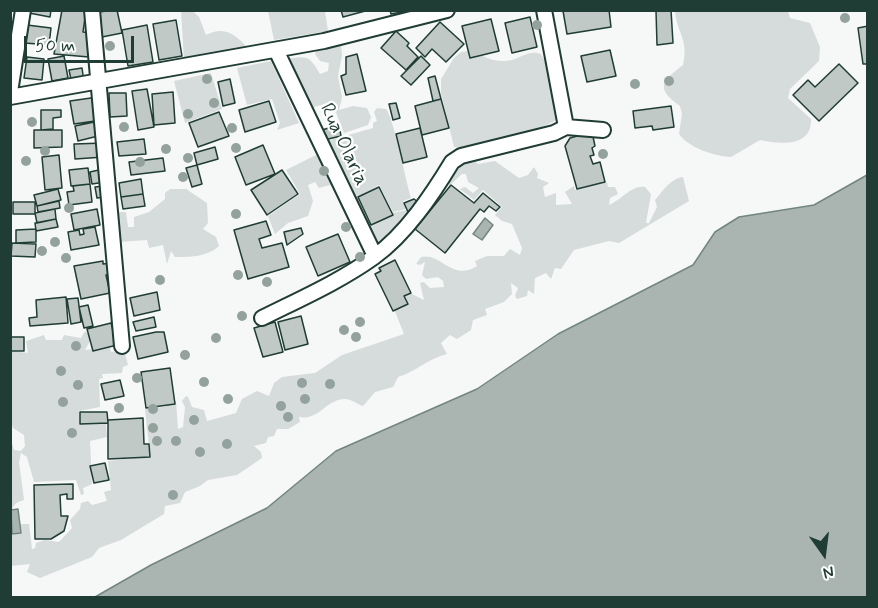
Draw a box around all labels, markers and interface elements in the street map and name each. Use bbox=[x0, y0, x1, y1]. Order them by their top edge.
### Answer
scale bar bbox=[27, 24, 136, 62]
text: 50 m bbox=[35, 34, 75, 58]
street label: Rua Olaria bbox=[314, 100, 372, 190]
north arrow bbox=[794, 524, 854, 584]
text: N bbox=[821, 560, 836, 583]

